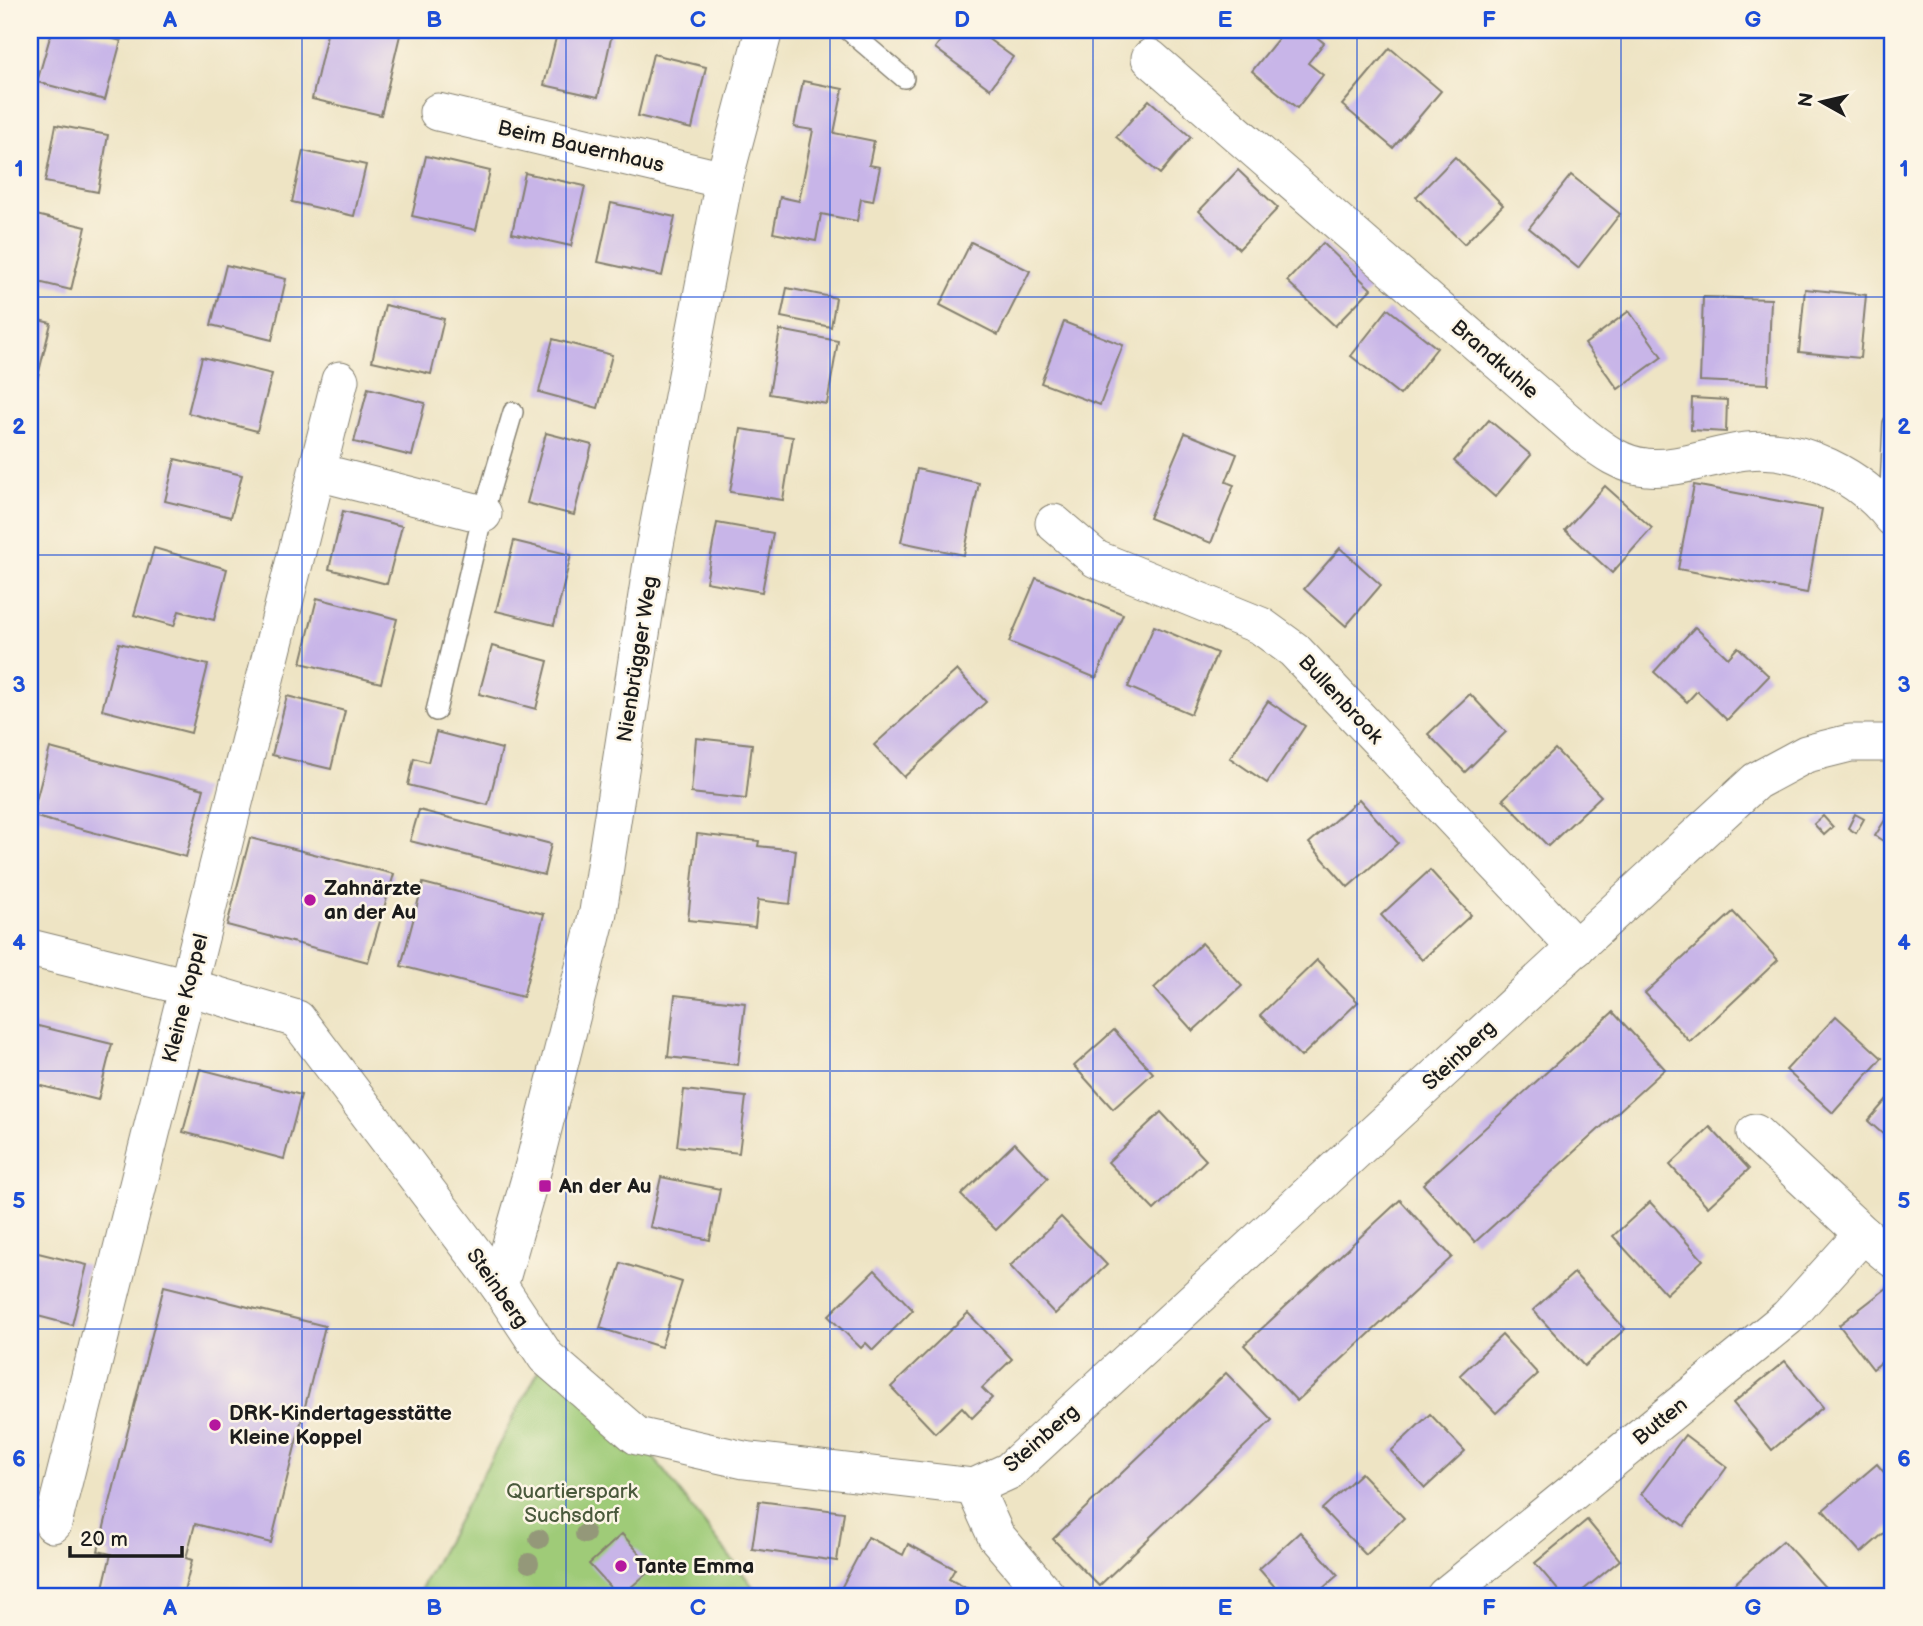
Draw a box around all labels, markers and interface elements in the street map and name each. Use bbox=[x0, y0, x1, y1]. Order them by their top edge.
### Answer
text: A bbox=[162, 6, 178, 34]
text: B bbox=[426, 6, 442, 34]
text: C bbox=[690, 6, 706, 34]
text: D bbox=[954, 6, 970, 34]
text: E bbox=[1218, 6, 1233, 34]
text: F bbox=[1482, 6, 1496, 34]
text: G bbox=[1745, 6, 1762, 34]
north arrow bbox=[1786, 66, 1856, 136]
text: N bbox=[1794, 91, 1819, 109]
street label: Beim Bauernhaus bbox=[495, 115, 667, 178]
text: 1 bbox=[14, 155, 24, 183]
text: 1 bbox=[1899, 155, 1909, 183]
street label: Brandkuhle bbox=[1446, 315, 1544, 404]
text: 2 bbox=[12, 413, 26, 441]
text: 2 bbox=[1897, 413, 1911, 441]
street label: Nienbrügger Weg bbox=[612, 574, 663, 744]
street label: Bullenbrook bbox=[1293, 650, 1389, 750]
text: 3 bbox=[12, 671, 26, 699]
text: 3 bbox=[1897, 671, 1911, 699]
place label: Zahnärzte an der Au bbox=[324, 876, 421, 925]
marker: Zahnärzte an der Au bbox=[302, 892, 318, 908]
text: 4 bbox=[12, 929, 26, 957]
text: 4 bbox=[1897, 929, 1911, 957]
street label: Kleine Koppel bbox=[157, 931, 214, 1065]
street label: Steinberg bbox=[1417, 1015, 1501, 1096]
place label: An der Au bbox=[558, 1174, 652, 1199]
marker: An der Au bbox=[537, 1178, 553, 1194]
text: 5 bbox=[12, 1187, 26, 1215]
text: 5 bbox=[1897, 1187, 1911, 1215]
street label: Steinberg bbox=[461, 1244, 534, 1333]
street label: Butten bbox=[1628, 1392, 1693, 1451]
street label: Steinberg bbox=[999, 1399, 1084, 1478]
place label: DRK-Kindertagesstätte Kleine Koppel bbox=[229, 1401, 452, 1450]
marker: DRK-Kindertagesstätte Kleine Koppel bbox=[207, 1417, 223, 1433]
text: 6 bbox=[12, 1445, 26, 1473]
text: 6 bbox=[1897, 1445, 1911, 1473]
park label: Quartierspark Suchsdorf bbox=[506, 1479, 638, 1528]
scale bar bbox=[70, 1514, 182, 1558]
text: 20 m bbox=[80, 1527, 128, 1552]
place label: Tante Emma bbox=[635, 1554, 754, 1579]
marker: Tante Emma bbox=[613, 1558, 629, 1574]
text: A bbox=[162, 1594, 178, 1622]
text: B bbox=[426, 1594, 442, 1622]
text: C bbox=[690, 1594, 706, 1622]
text: D bbox=[954, 1594, 970, 1622]
text: E bbox=[1218, 1594, 1233, 1622]
text: F bbox=[1482, 1594, 1496, 1622]
text: G bbox=[1745, 1594, 1762, 1622]

